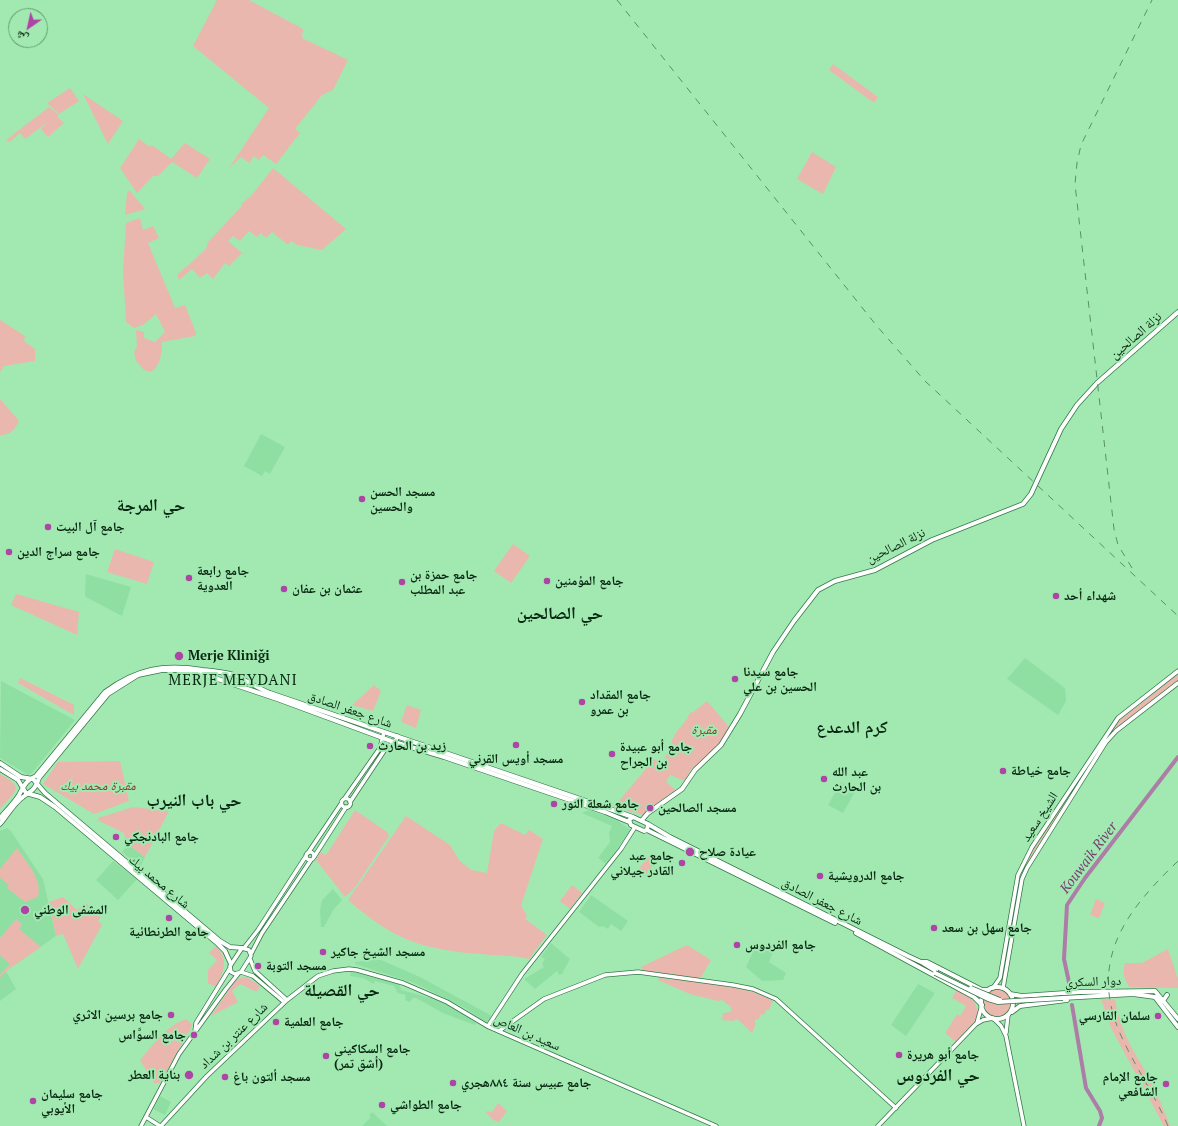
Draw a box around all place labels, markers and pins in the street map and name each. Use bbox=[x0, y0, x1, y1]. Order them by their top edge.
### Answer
place label: مسجد الحسن والحسين bbox=[370, 484, 435, 515]
marker: مسجد الحسن والحسين bbox=[357, 494, 367, 504]
place label: جامع آل البيت bbox=[56, 519, 125, 535]
marker: جامع آل البيت bbox=[43, 522, 53, 532]
place label: جامع سراج الدين bbox=[17, 544, 100, 560]
marker: جامع سراج الدين bbox=[4, 547, 14, 557]
place label: جامع رابعة العدوية bbox=[197, 563, 249, 594]
place label: جامع حمزة بن عبد المطلب bbox=[410, 567, 477, 598]
marker: جامع رابعة العدوية bbox=[184, 573, 194, 583]
place label: جامع المؤمنين bbox=[555, 573, 624, 589]
marker: جامع المؤمنين bbox=[542, 576, 552, 586]
marker: جامع حمزة بن عبد المطلب bbox=[397, 577, 407, 587]
place label: عثمان بن عفان bbox=[292, 581, 362, 597]
marker: عثمان بن عفان bbox=[279, 584, 289, 594]
place label: شهداء أحد bbox=[1064, 588, 1116, 604]
marker: شهداء أحد bbox=[1051, 591, 1061, 601]
place label: Merje Kliniği bbox=[188, 648, 270, 664]
marker: Merje Kliniği bbox=[173, 650, 185, 662]
place label: جامع سيدنا الحسين بن علي bbox=[743, 664, 817, 695]
marker: جامع سيدنا الحسين بن علي bbox=[730, 674, 740, 684]
place label: جامع المقداد بن عمرو bbox=[590, 687, 651, 718]
marker: جامع المقداد بن عمرو bbox=[577, 697, 587, 707]
place label: زيد بن الحارث bbox=[378, 738, 446, 754]
place label: جامع أبو عبيدة بن الجراح bbox=[620, 739, 692, 770]
marker: مسجد أويس القرني bbox=[511, 740, 521, 750]
marker: زيد بن الحارث bbox=[365, 741, 375, 751]
marker: جامع أبو عبيدة بن الجراح bbox=[607, 749, 617, 759]
place label: مسجد أويس القرني bbox=[469, 751, 563, 767]
place label: جامع خياطة bbox=[1011, 763, 1071, 779]
place label: عبد الله بن الحارث bbox=[832, 764, 881, 795]
marker: جامع خياطة bbox=[998, 766, 1008, 776]
marker: عبد الله بن الحارث bbox=[819, 774, 829, 784]
place label: جامع شعلة النور bbox=[562, 796, 639, 812]
marker: جامع شعلة النور bbox=[549, 799, 559, 809]
place label: مسجد الصالحين bbox=[658, 800, 737, 816]
marker: مسجد الصالحين bbox=[645, 803, 655, 813]
place label: جامع البادنجكي bbox=[124, 829, 199, 845]
marker: جامع البادنجكي bbox=[111, 832, 121, 842]
place label: عيادة صلاح bbox=[699, 844, 756, 860]
marker: عيادة صلاح bbox=[684, 846, 696, 858]
place label: جامع عبد القادر جيلاني bbox=[610, 848, 674, 879]
marker: جامع عبد القادر جيلاني bbox=[677, 858, 687, 868]
place label: جامع الدرويشية bbox=[828, 868, 904, 884]
marker: جامع الدرويشية bbox=[815, 871, 825, 881]
place label: المشفى الوطني bbox=[34, 902, 107, 918]
marker: المشفى الوطني bbox=[19, 904, 31, 916]
marker: جامع الطرنطائية bbox=[164, 913, 174, 923]
place label: جامع سهل بن سعد bbox=[942, 920, 1032, 936]
marker: جامع سهل بن سعد bbox=[929, 923, 939, 933]
place label: جامع الطرنطائية bbox=[129, 924, 209, 940]
place label: جامع الفردوس bbox=[745, 937, 816, 953]
marker: جامع الفردوس bbox=[732, 940, 742, 950]
place label: مسجد الشيخ جاكير bbox=[331, 944, 425, 960]
marker: مسجد الشيخ جاكير bbox=[318, 947, 328, 957]
place label: مسجد التوبة bbox=[266, 958, 327, 974]
marker: مسجد التوبة bbox=[253, 961, 263, 971]
place label: جامع برسين الاثري bbox=[73, 1007, 163, 1023]
place label: سلمان الفارسي bbox=[1079, 1008, 1150, 1024]
marker: جامع برسين الاثري bbox=[166, 1010, 176, 1020]
marker: سلمان الفارسي bbox=[1153, 1011, 1163, 1021]
place label: جامع العلمية bbox=[284, 1014, 344, 1030]
marker: جامع العلمية bbox=[271, 1017, 281, 1027]
place label: جامع السوَّاس bbox=[119, 1027, 186, 1043]
marker: جامع السوَّاس bbox=[189, 1030, 199, 1040]
place label: جامع السكاكيني (أشق تمر) bbox=[334, 1041, 411, 1072]
place label: جامع أبو هريرة bbox=[907, 1047, 979, 1063]
marker: جامع أبو هريرة bbox=[894, 1050, 904, 1060]
marker: جامع السكاكيني (أشق تمر) bbox=[321, 1051, 331, 1061]
place label: بناية العطر bbox=[128, 1067, 180, 1083]
marker: بناية العطر bbox=[183, 1069, 195, 1081]
place label: مسجد ألتون باغ bbox=[233, 1069, 311, 1085]
place label: جامع الإمام الشافعي bbox=[1103, 1069, 1158, 1100]
marker: مسجد ألتون باغ bbox=[220, 1072, 230, 1082]
place label: جامع عبيس سنة ٨٨٤هجري bbox=[461, 1075, 591, 1091]
marker: جامع عبيس سنة ٨٨٤هجري bbox=[448, 1078, 458, 1088]
marker: جامع الإمام الشافعي bbox=[1161, 1079, 1171, 1089]
place label: جامع سليمان الأيوبي bbox=[41, 1086, 103, 1117]
marker: جامع سليمان الأيوبي bbox=[28, 1096, 38, 1106]
place label: جامع الطواشي bbox=[390, 1097, 462, 1113]
marker: جامع الطواشي bbox=[377, 1100, 387, 1110]

